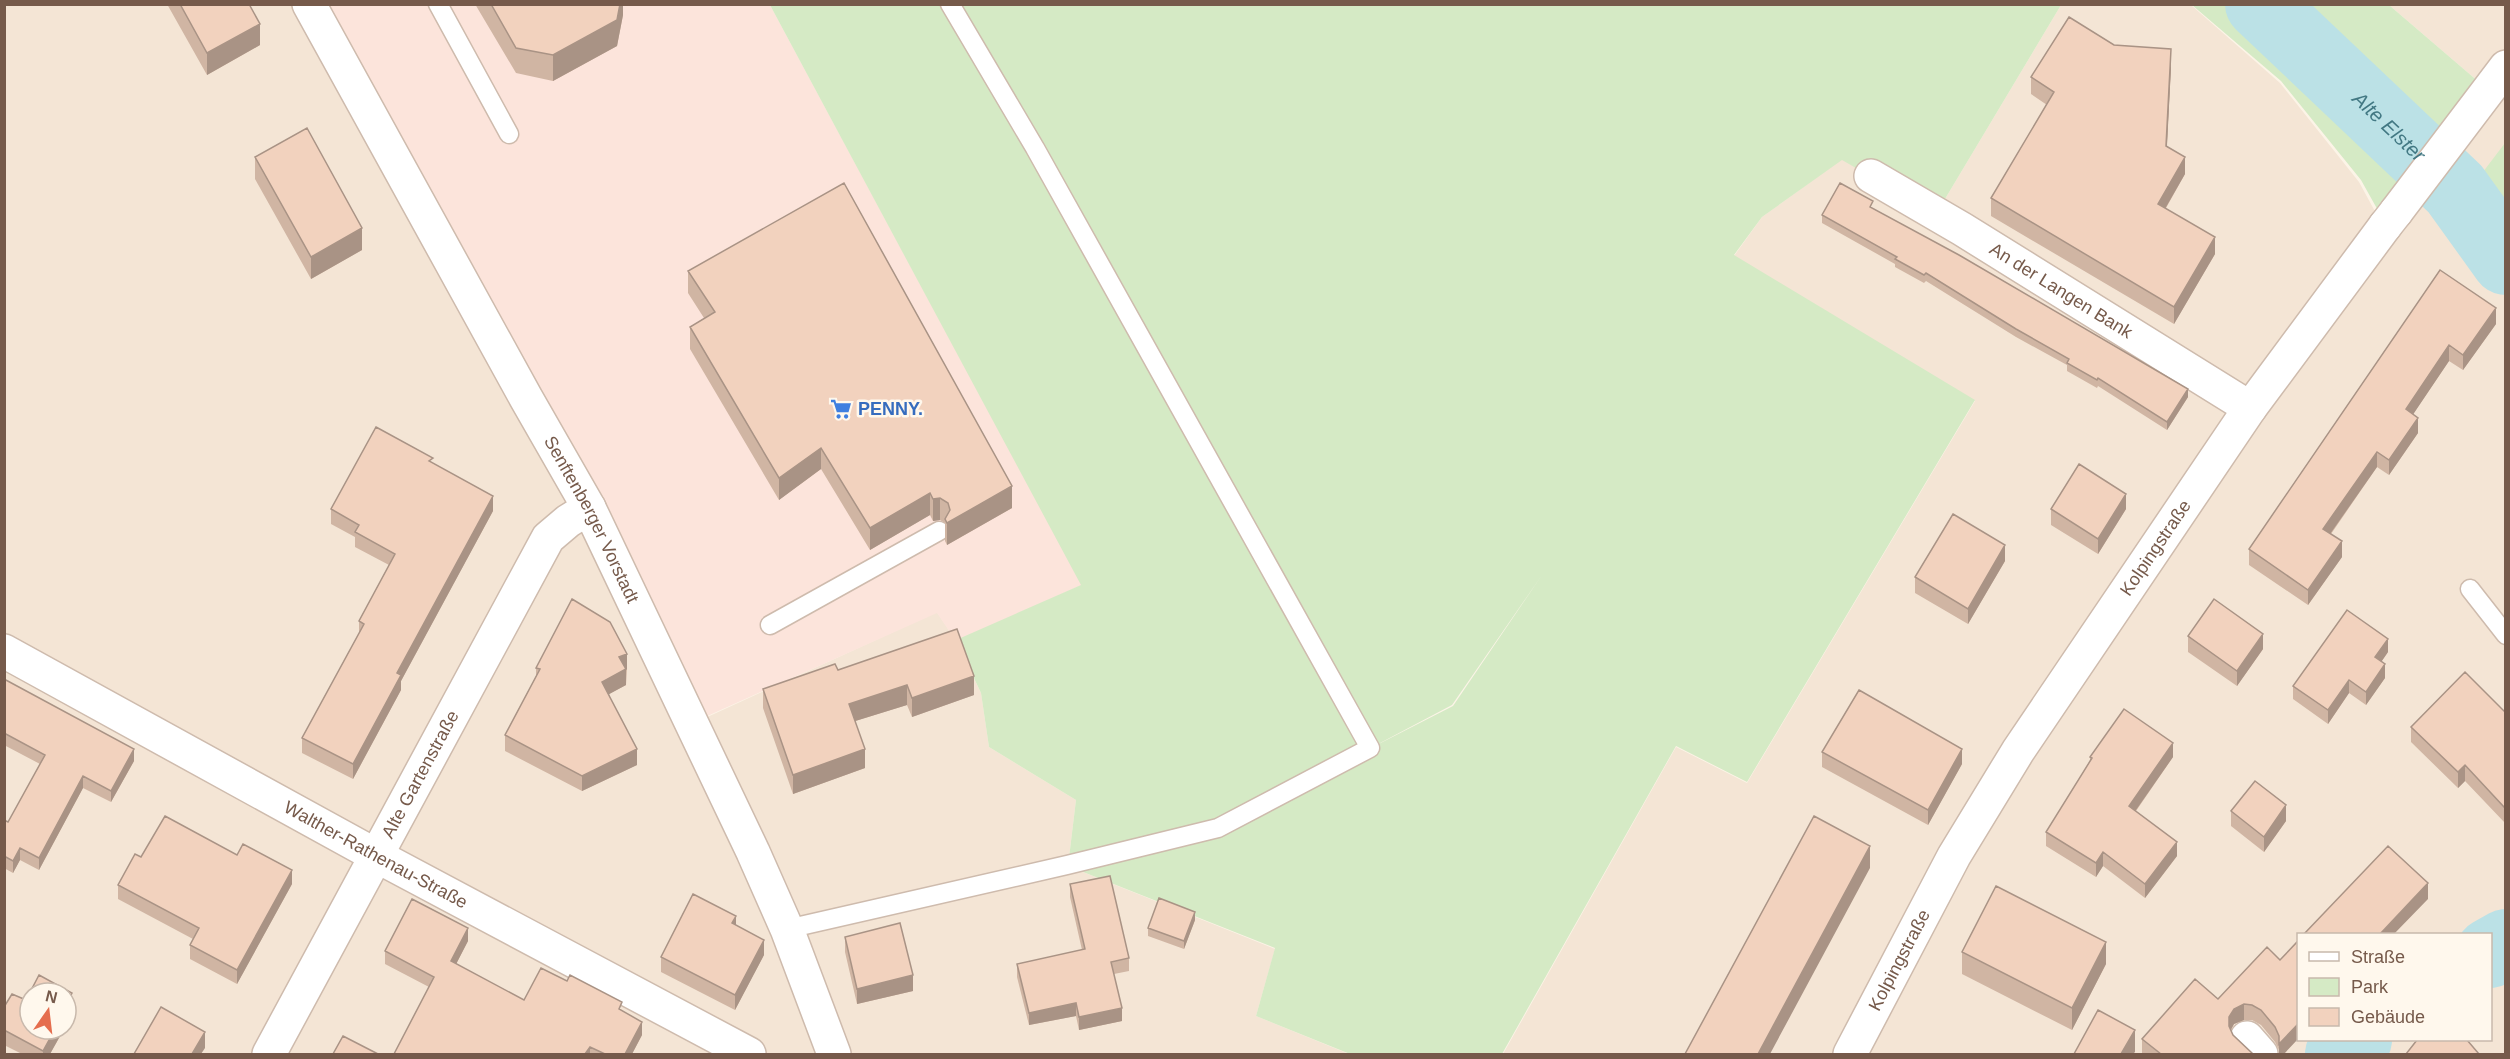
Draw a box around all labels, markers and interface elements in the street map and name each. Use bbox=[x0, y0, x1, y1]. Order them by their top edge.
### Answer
water label: Alte Elster bbox=[2348, 86, 2431, 167]
street label: An der Langen Bank bbox=[1986, 239, 2137, 343]
supermarket icon: PENNY. bbox=[829, 397, 853, 421]
place label: PENNY. bbox=[858, 399, 923, 419]
street label: Senftenberger Vorstadt bbox=[540, 433, 643, 606]
street label: Kolpingstraße bbox=[2116, 496, 2195, 599]
street label: Alte Gartenstraße bbox=[378, 707, 463, 842]
street label: Walther-Rathenau-Straße bbox=[281, 797, 471, 912]
street label: Kolpingstraße bbox=[1865, 906, 1934, 1014]
legend bbox=[2297, 933, 2492, 1041]
text: Straße bbox=[2351, 947, 2405, 967]
text: Park bbox=[2351, 977, 2389, 997]
north arrow bbox=[18, 981, 78, 1041]
text: N bbox=[44, 987, 59, 1007]
text: Gebäude bbox=[2351, 1007, 2425, 1027]

